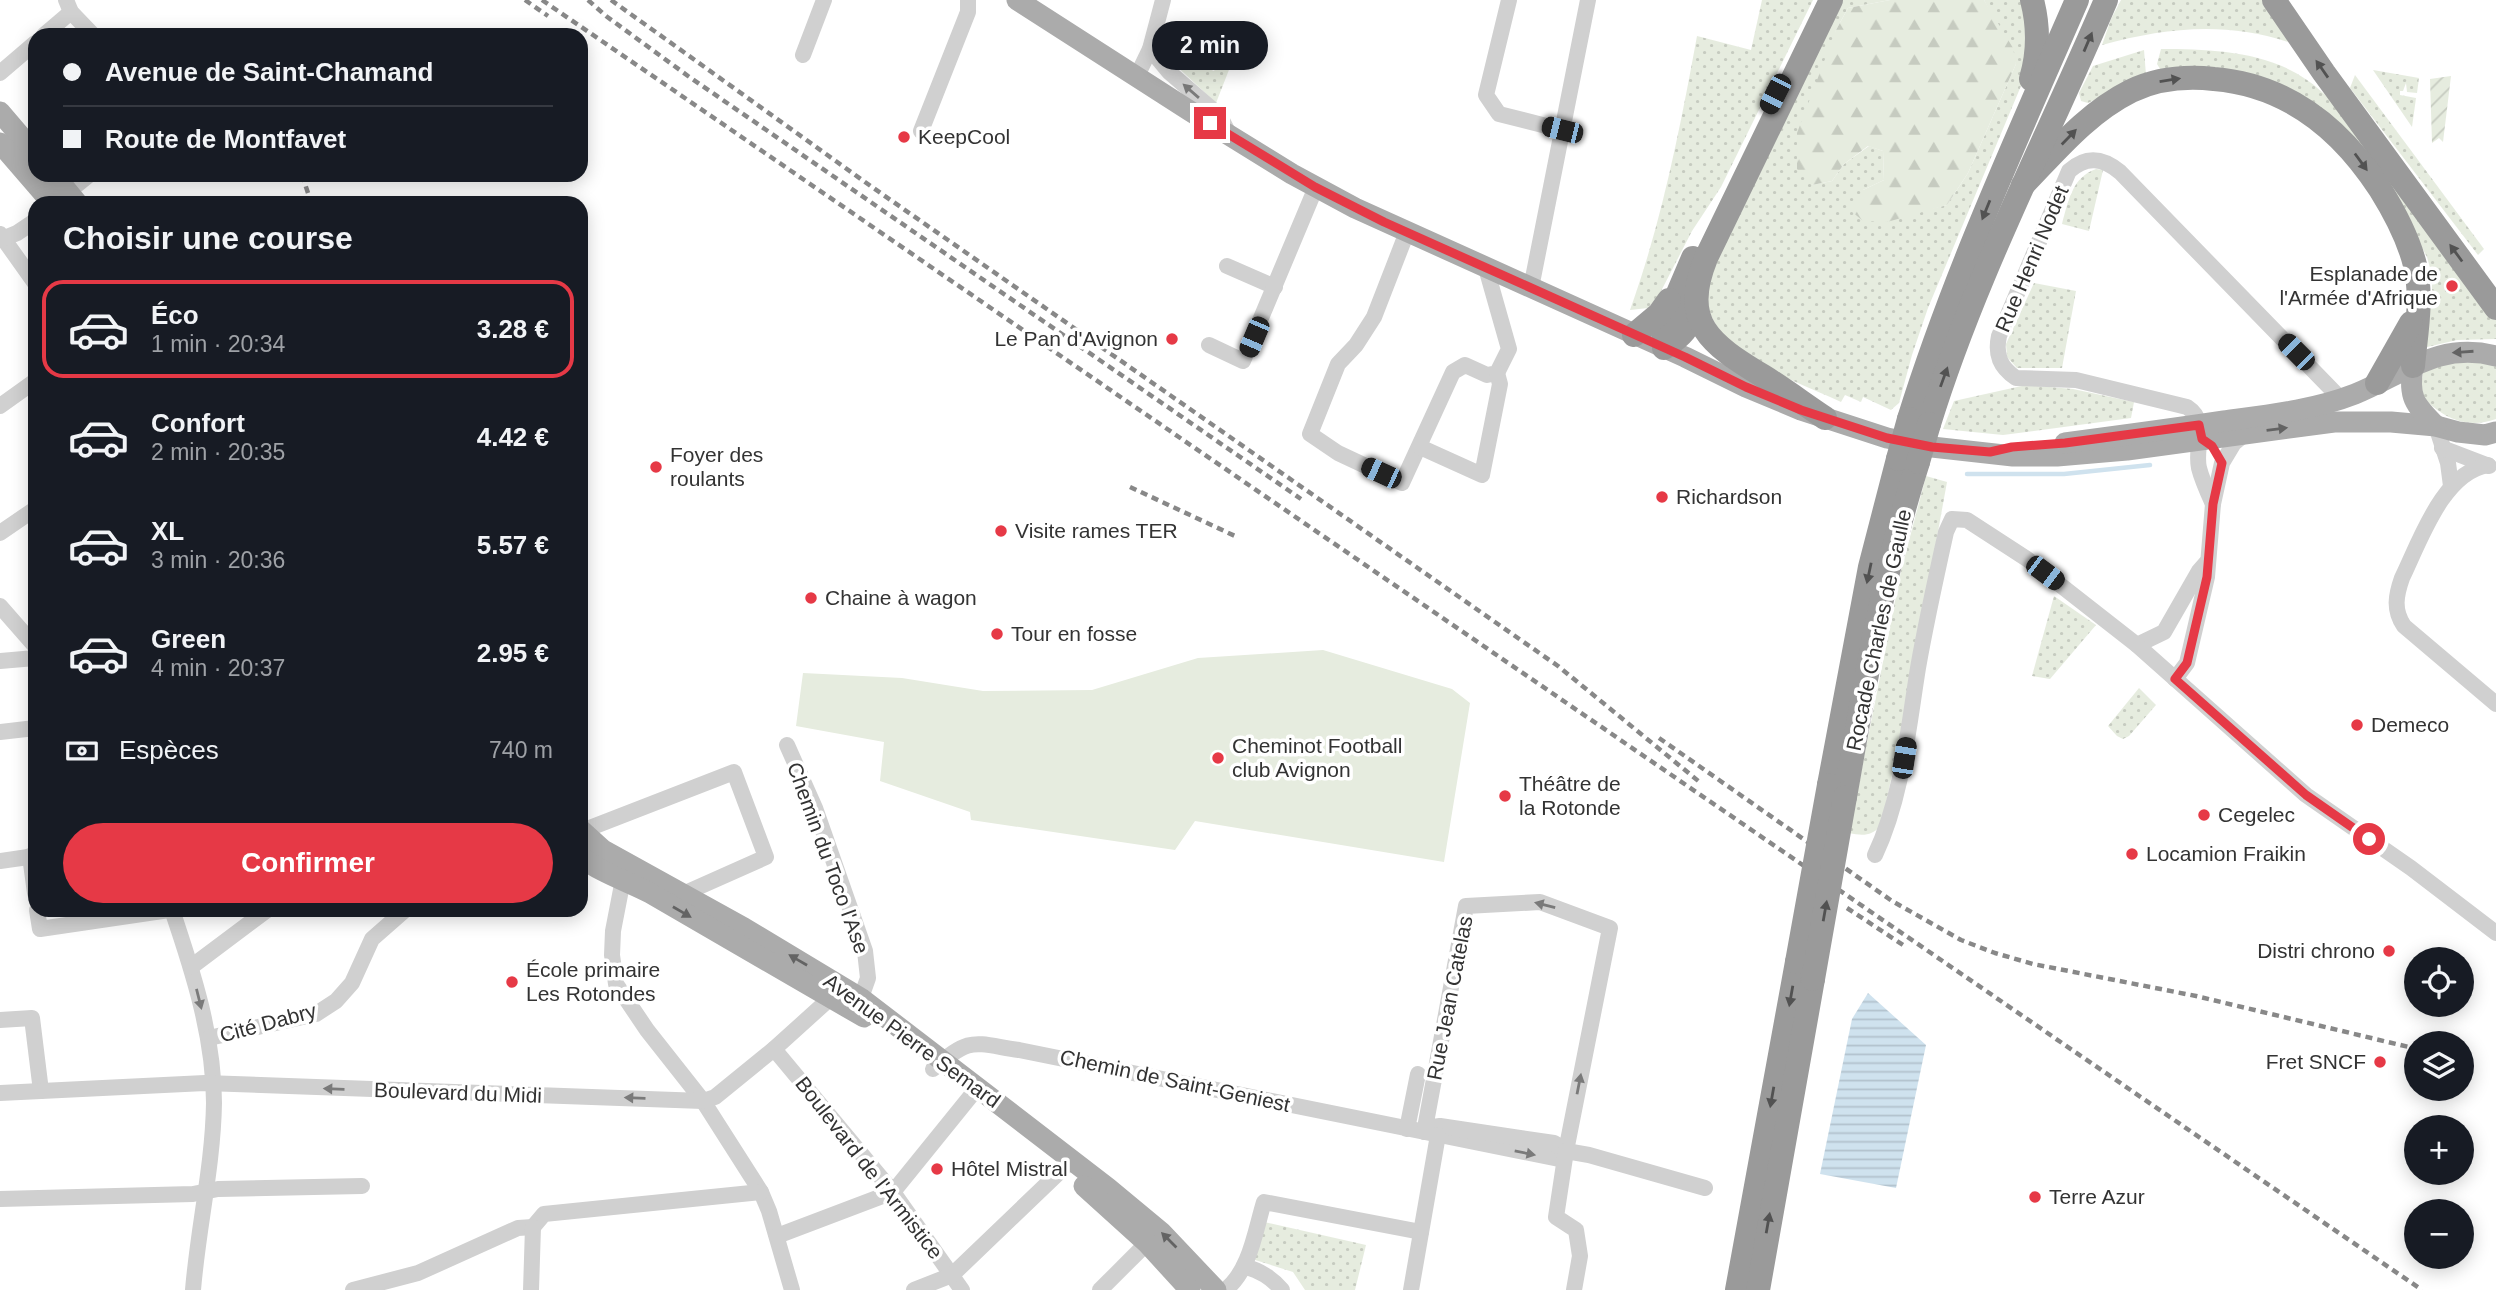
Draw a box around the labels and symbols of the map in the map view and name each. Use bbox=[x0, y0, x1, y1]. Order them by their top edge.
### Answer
callout: 2 min bbox=[1152, 22, 1268, 71]
one-way arrow bbox=[2082, 32, 2094, 52]
one-way arrow bbox=[2315, 60, 2329, 78]
car bbox=[1757, 71, 1794, 117]
one-way arrow bbox=[2160, 75, 2182, 86]
one-way arrow bbox=[1182, 83, 1200, 99]
route end bbox=[1194, 107, 1226, 139]
car bbox=[1540, 115, 1585, 145]
place label: KeepCool bbox=[918, 125, 1010, 148]
marker: KeepCool bbox=[896, 129, 912, 145]
one-way arrow bbox=[2061, 129, 2077, 146]
one-way arrow bbox=[2354, 153, 2368, 171]
street label: Rue Henri Nodet bbox=[1990, 182, 2073, 335]
one-way arrow bbox=[1981, 200, 1992, 221]
one-way arrow bbox=[2449, 244, 2463, 262]
place label: Esplanade de l'Armée d'Afrique bbox=[2279, 262, 2438, 309]
marker: Esplanade de l'Armée d'Afrique bbox=[2444, 278, 2460, 294]
car bbox=[1237, 314, 1272, 360]
place label: Le Pan d'Avignon bbox=[994, 327, 1158, 350]
car bbox=[2274, 330, 2319, 374]
marker: Le Pan d'Avignon bbox=[1164, 331, 1180, 347]
one-way arrow bbox=[2452, 347, 2474, 358]
one-way arrow bbox=[1939, 367, 1950, 388]
one-way arrow bbox=[2266, 424, 2288, 435]
place label: Foyer des roulants bbox=[670, 443, 763, 490]
car bbox=[1358, 455, 1405, 491]
marker: Foyer des roulants bbox=[648, 459, 664, 475]
place label: Richardson bbox=[1676, 485, 1782, 508]
marker: Richardson bbox=[1654, 489, 1670, 505]
street label: Rocade Charles de Gaulle bbox=[1842, 507, 1915, 753]
place label: Visite rames TER bbox=[1015, 519, 1178, 542]
marker: Visite rames TER bbox=[993, 523, 1009, 539]
car bbox=[2022, 552, 2069, 594]
one-way arrow bbox=[1863, 562, 1874, 584]
place label: Chaine à wagon bbox=[825, 586, 977, 609]
marker: Chaine à wagon bbox=[803, 590, 819, 606]
place label: Tour en fosse bbox=[1011, 622, 1137, 645]
marker: Tour en fosse bbox=[989, 626, 1005, 642]
place label: Demeco bbox=[2371, 713, 2449, 736]
marker: Demeco bbox=[2349, 717, 2365, 733]
place label: Cheminot Football club Avignon bbox=[1232, 734, 1402, 781]
car bbox=[1891, 736, 1918, 780]
marker: Cheminot Football club Avignon bbox=[1210, 750, 1226, 766]
street label: Chemin du Toco l'Ase bbox=[783, 759, 874, 957]
place label: Théâtre de la Rotonde bbox=[1519, 772, 1621, 819]
marker: Théâtre de la Rotonde bbox=[1497, 788, 1513, 804]
place label: Cegelec bbox=[2218, 803, 2295, 826]
marker: Cegelec bbox=[2196, 807, 2212, 823]
route start bbox=[2353, 823, 2385, 855]
place label: Locamion Fraikin bbox=[2146, 842, 2306, 865]
marker: Locamion Fraikin bbox=[2124, 846, 2140, 862]
one-way arrow bbox=[1534, 899, 1556, 910]
one-way arrow bbox=[1820, 900, 1831, 922]
one-way arrow bbox=[673, 906, 692, 918]
street label: Rue Jean Catelas bbox=[1422, 914, 1477, 1082]
place label: Distri chrono bbox=[2257, 939, 2375, 962]
marker: Distri chrono bbox=[2381, 943, 2397, 959]
one-way arrow bbox=[788, 953, 807, 966]
place label: École primaire Les Rotondes bbox=[526, 958, 660, 1005]
street label: Avenue Pierre Semard bbox=[820, 969, 1005, 1112]
marker: École primaire Les Rotondes bbox=[504, 974, 520, 990]
one-way arrow bbox=[1785, 985, 1796, 1007]
one-way arrow bbox=[194, 988, 205, 1010]
street label: Cité Dabry bbox=[217, 998, 319, 1046]
street label: Chemin de Saint-Geniest bbox=[1058, 1045, 1292, 1116]
place label: Fret SNCF bbox=[2266, 1050, 2366, 1073]
marker: Fret SNCF bbox=[2372, 1054, 2388, 1070]
street label: Boulevard de l'Armistice bbox=[791, 1072, 948, 1263]
one-way arrow bbox=[1574, 1073, 1585, 1095]
street label: Boulevard du Midi bbox=[374, 1078, 542, 1107]
one-way arrow bbox=[323, 1083, 345, 1095]
one-way arrow bbox=[1767, 1086, 1778, 1108]
one-way arrow bbox=[624, 1093, 646, 1104]
one-way arrow bbox=[1514, 1147, 1536, 1158]
place label: Hôtel Mistral bbox=[951, 1157, 1068, 1180]
marker: Hôtel Mistral bbox=[929, 1161, 945, 1177]
place label: Terre Azur bbox=[2049, 1185, 2145, 1208]
marker: Terre Azur bbox=[2027, 1189, 2043, 1205]
one-way arrow bbox=[1763, 1212, 1774, 1234]
one-way arrow bbox=[1160, 1232, 1177, 1249]

